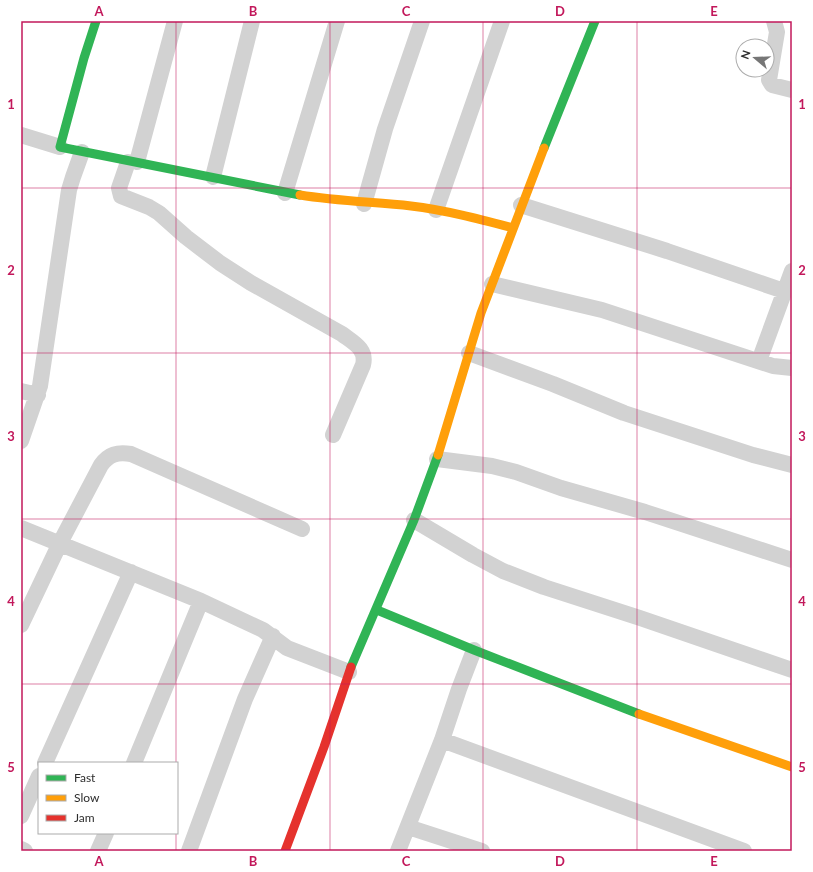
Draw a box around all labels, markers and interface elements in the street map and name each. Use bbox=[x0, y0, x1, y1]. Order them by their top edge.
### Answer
text: A bbox=[93, 3, 104, 19]
text: B bbox=[249, 3, 258, 19]
text: C bbox=[402, 3, 411, 19]
text: D bbox=[555, 3, 565, 19]
text: E bbox=[710, 3, 718, 19]
north arrow bbox=[735, 38, 775, 78]
text: N bbox=[738, 48, 753, 61]
text: 1 bbox=[7, 96, 15, 112]
text: 1 bbox=[798, 96, 806, 112]
text: 2 bbox=[7, 262, 15, 278]
text: 2 bbox=[798, 262, 806, 278]
text: 3 bbox=[7, 428, 15, 444]
text: 3 bbox=[798, 428, 806, 444]
text: 4 bbox=[7, 593, 15, 609]
text: 4 bbox=[798, 593, 806, 609]
text: 5 bbox=[7, 759, 15, 775]
text: 5 bbox=[798, 759, 806, 775]
legend bbox=[38, 762, 178, 834]
text: Fast bbox=[74, 770, 96, 785]
text: Slow bbox=[74, 790, 100, 805]
text: Jam bbox=[74, 810, 95, 825]
text: A bbox=[93, 853, 104, 869]
text: B bbox=[249, 853, 258, 869]
text: C bbox=[402, 853, 411, 869]
text: D bbox=[555, 853, 565, 869]
text: E bbox=[710, 853, 718, 869]

